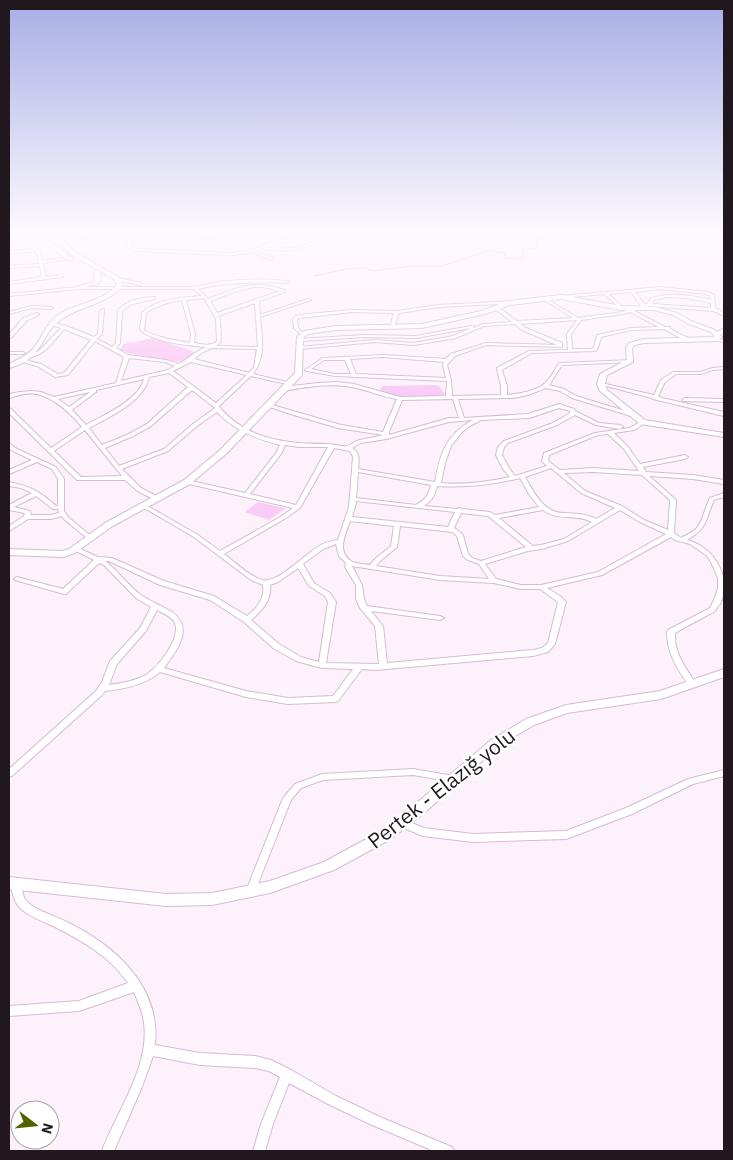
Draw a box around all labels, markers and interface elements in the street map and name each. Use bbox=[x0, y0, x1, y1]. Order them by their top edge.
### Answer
street label: Pertek - Elazığ yolu bbox=[362, 722, 520, 854]
north arrow bbox=[10, 1100, 60, 1150]
text: N bbox=[37, 1121, 58, 1136]

